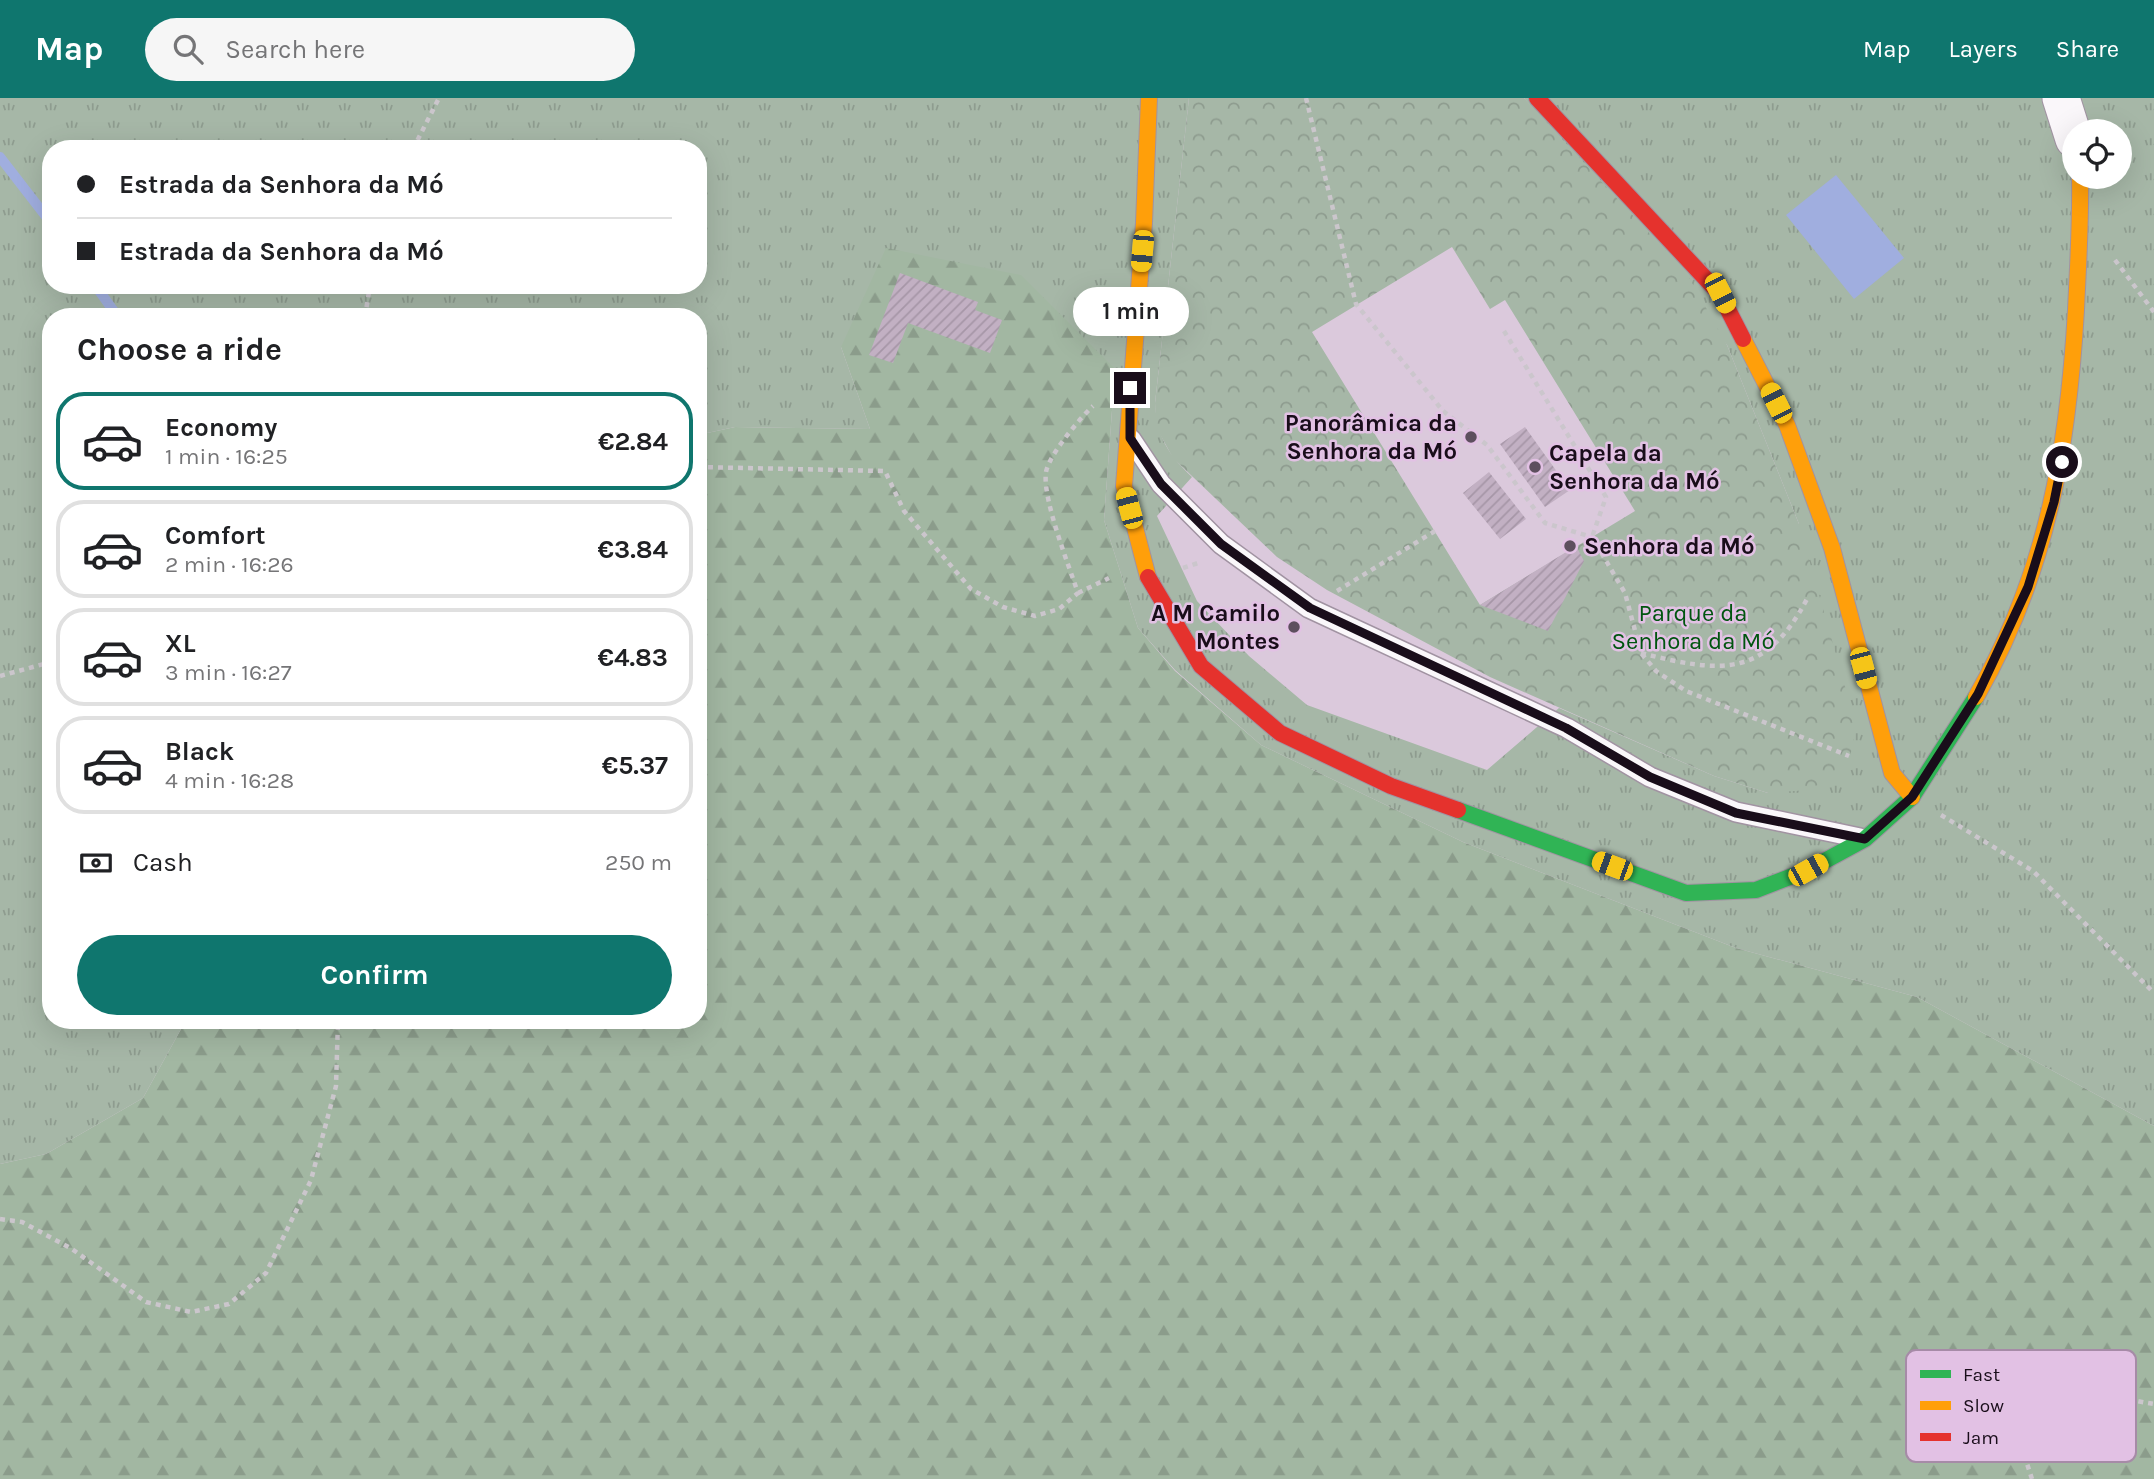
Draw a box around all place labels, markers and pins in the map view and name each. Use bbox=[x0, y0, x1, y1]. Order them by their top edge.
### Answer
place label: Panorâmica da Senhora da Mó bbox=[1285, 409, 1457, 465]
marker: Panorâmica da Senhora da Mó bbox=[1463, 429, 1479, 445]
place label: Capela da Senhora da Mó bbox=[1549, 439, 1719, 495]
marker: Capela da Senhora da Mó bbox=[1527, 459, 1543, 475]
place label: Senhora da Mó bbox=[1584, 532, 1754, 560]
marker: Senhora da Mó bbox=[1562, 538, 1578, 554]
place label: A M Camilo Montes bbox=[1151, 599, 1280, 655]
marker: A M Camilo Montes bbox=[1286, 619, 1302, 635]

